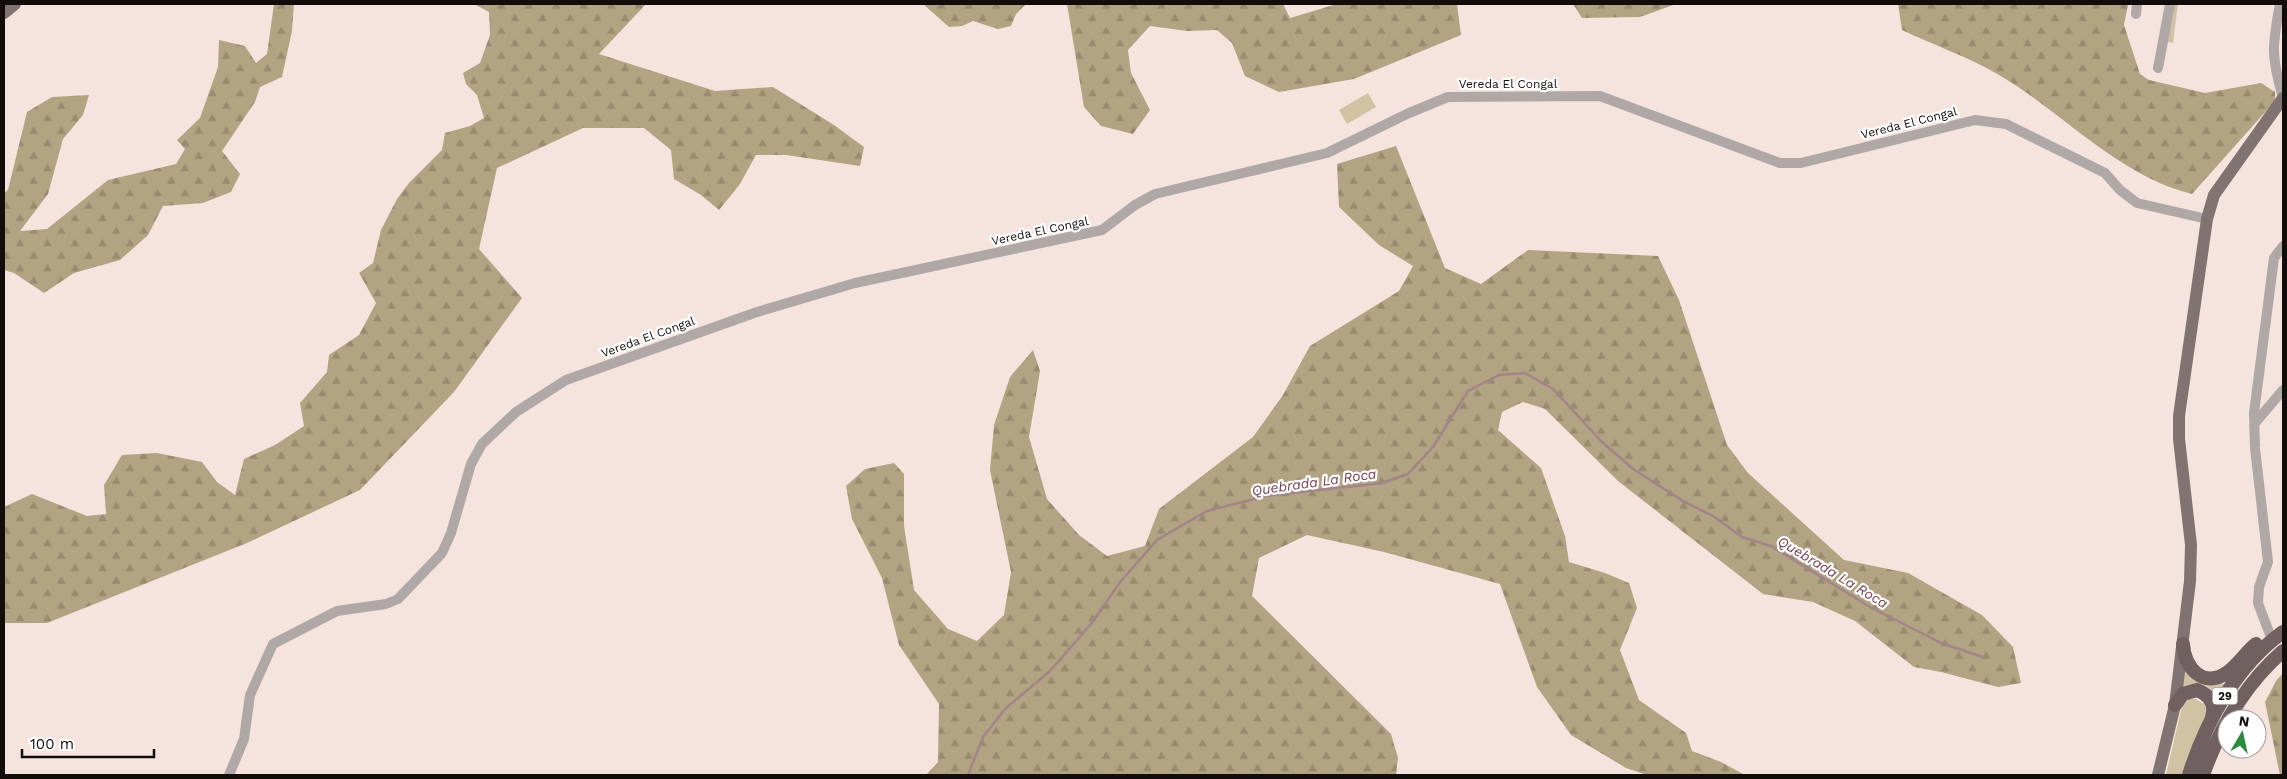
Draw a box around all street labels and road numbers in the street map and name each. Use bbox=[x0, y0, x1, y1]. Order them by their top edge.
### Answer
street label: Vereda El Congal bbox=[1459, 77, 1558, 91]
street label: Vereda El Congal bbox=[1859, 104, 1959, 142]
street label: Vereda El Congal bbox=[990, 214, 1090, 248]
street label: Vereda El Congal bbox=[599, 313, 697, 360]
road number: 29 bbox=[2212, 688, 2238, 704]

